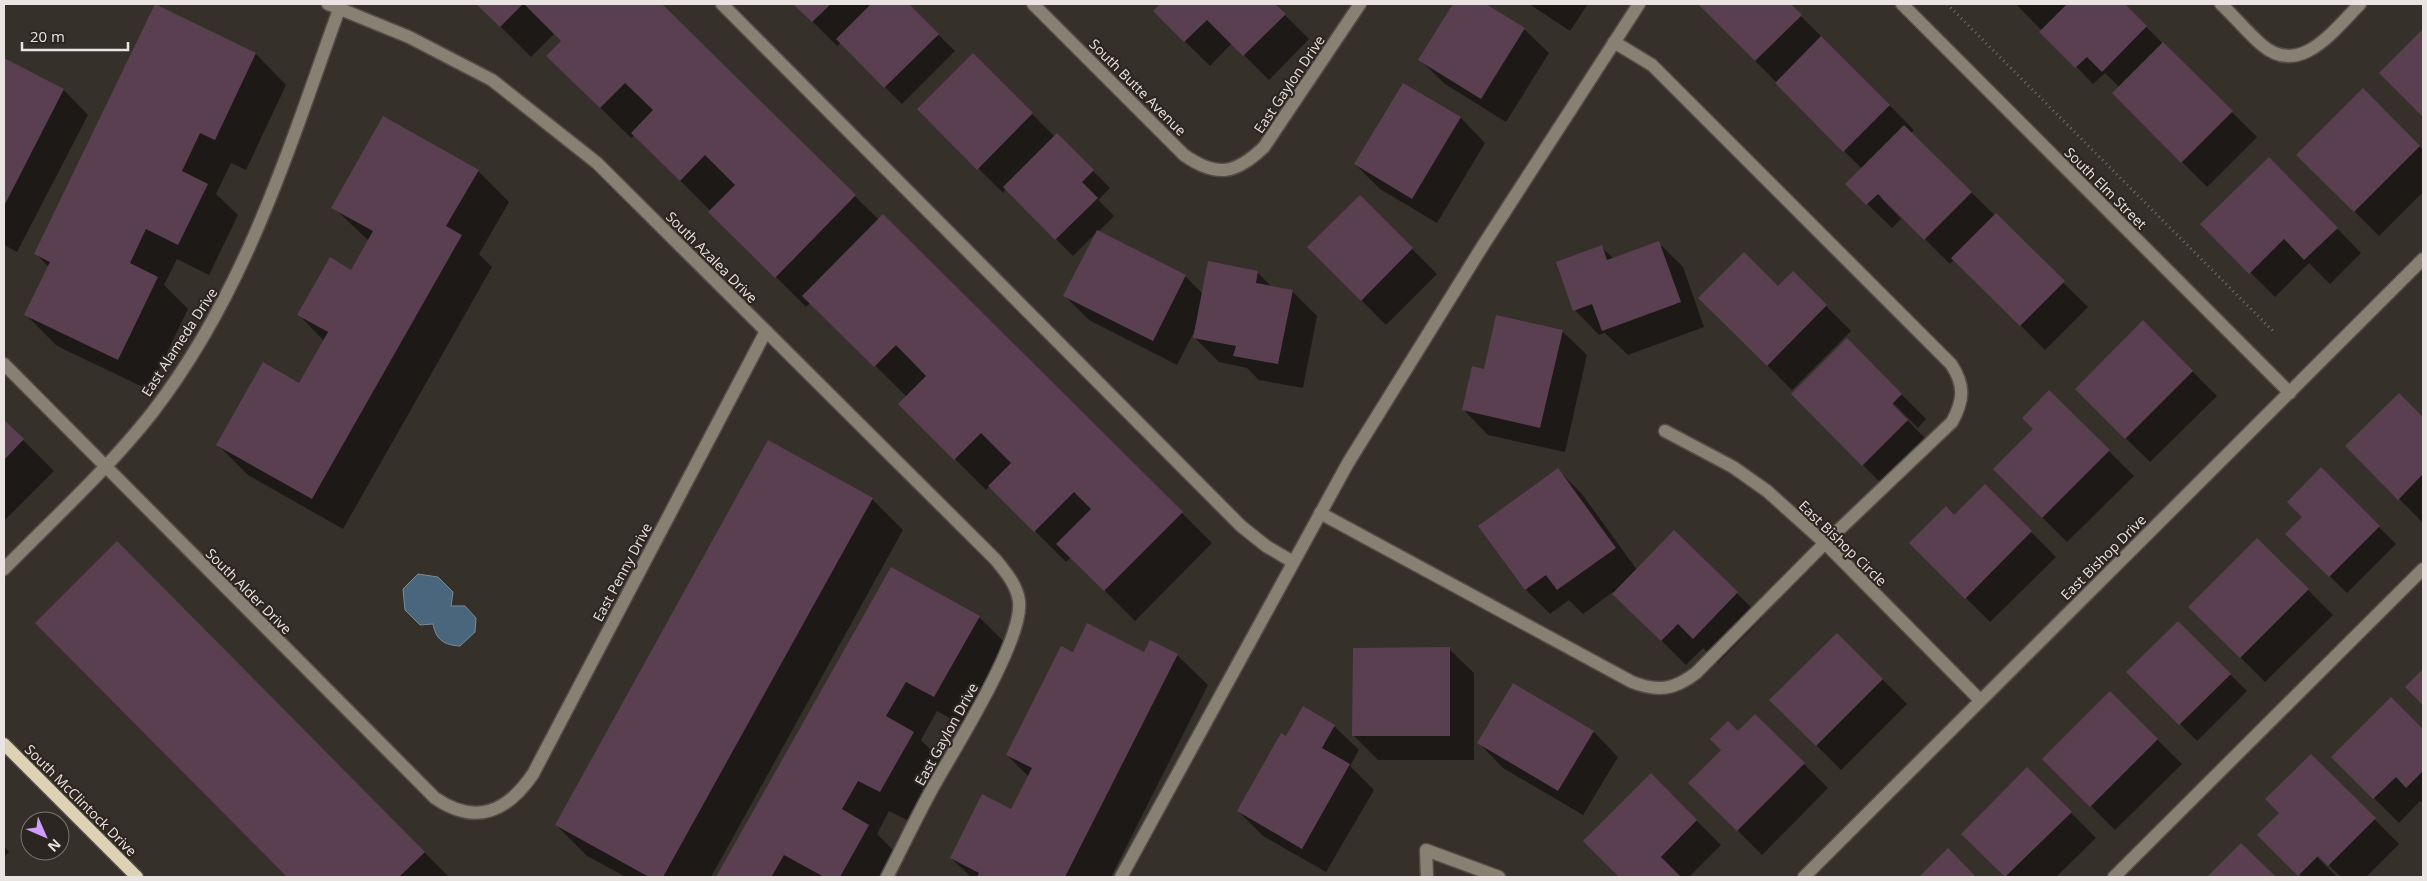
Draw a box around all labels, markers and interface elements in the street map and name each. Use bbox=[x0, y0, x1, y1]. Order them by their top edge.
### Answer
scale bar bbox=[22, 20, 129, 52]
text: 20 m bbox=[30, 26, 65, 46]
street label: East Gaylon Drive bbox=[1249, 31, 1329, 137]
street label: South Butte Avenue bbox=[1085, 34, 1191, 140]
street label: South Elm Street bbox=[2061, 143, 2151, 233]
street label: South Azalea Drive bbox=[662, 207, 762, 307]
street label: East Alameda Drive bbox=[137, 284, 221, 400]
street label: East Bishop Circle bbox=[1795, 496, 1891, 590]
street label: East Bishop Drive bbox=[2056, 510, 2150, 604]
street label: East Penny Drive bbox=[588, 519, 656, 625]
street label: South Alder Drive bbox=[202, 544, 296, 638]
street label: East Gaylon Drive bbox=[910, 679, 982, 789]
street label: South McClintock Drive bbox=[21, 740, 141, 860]
north arrow bbox=[20, 811, 70, 861]
text: N bbox=[44, 835, 65, 856]

